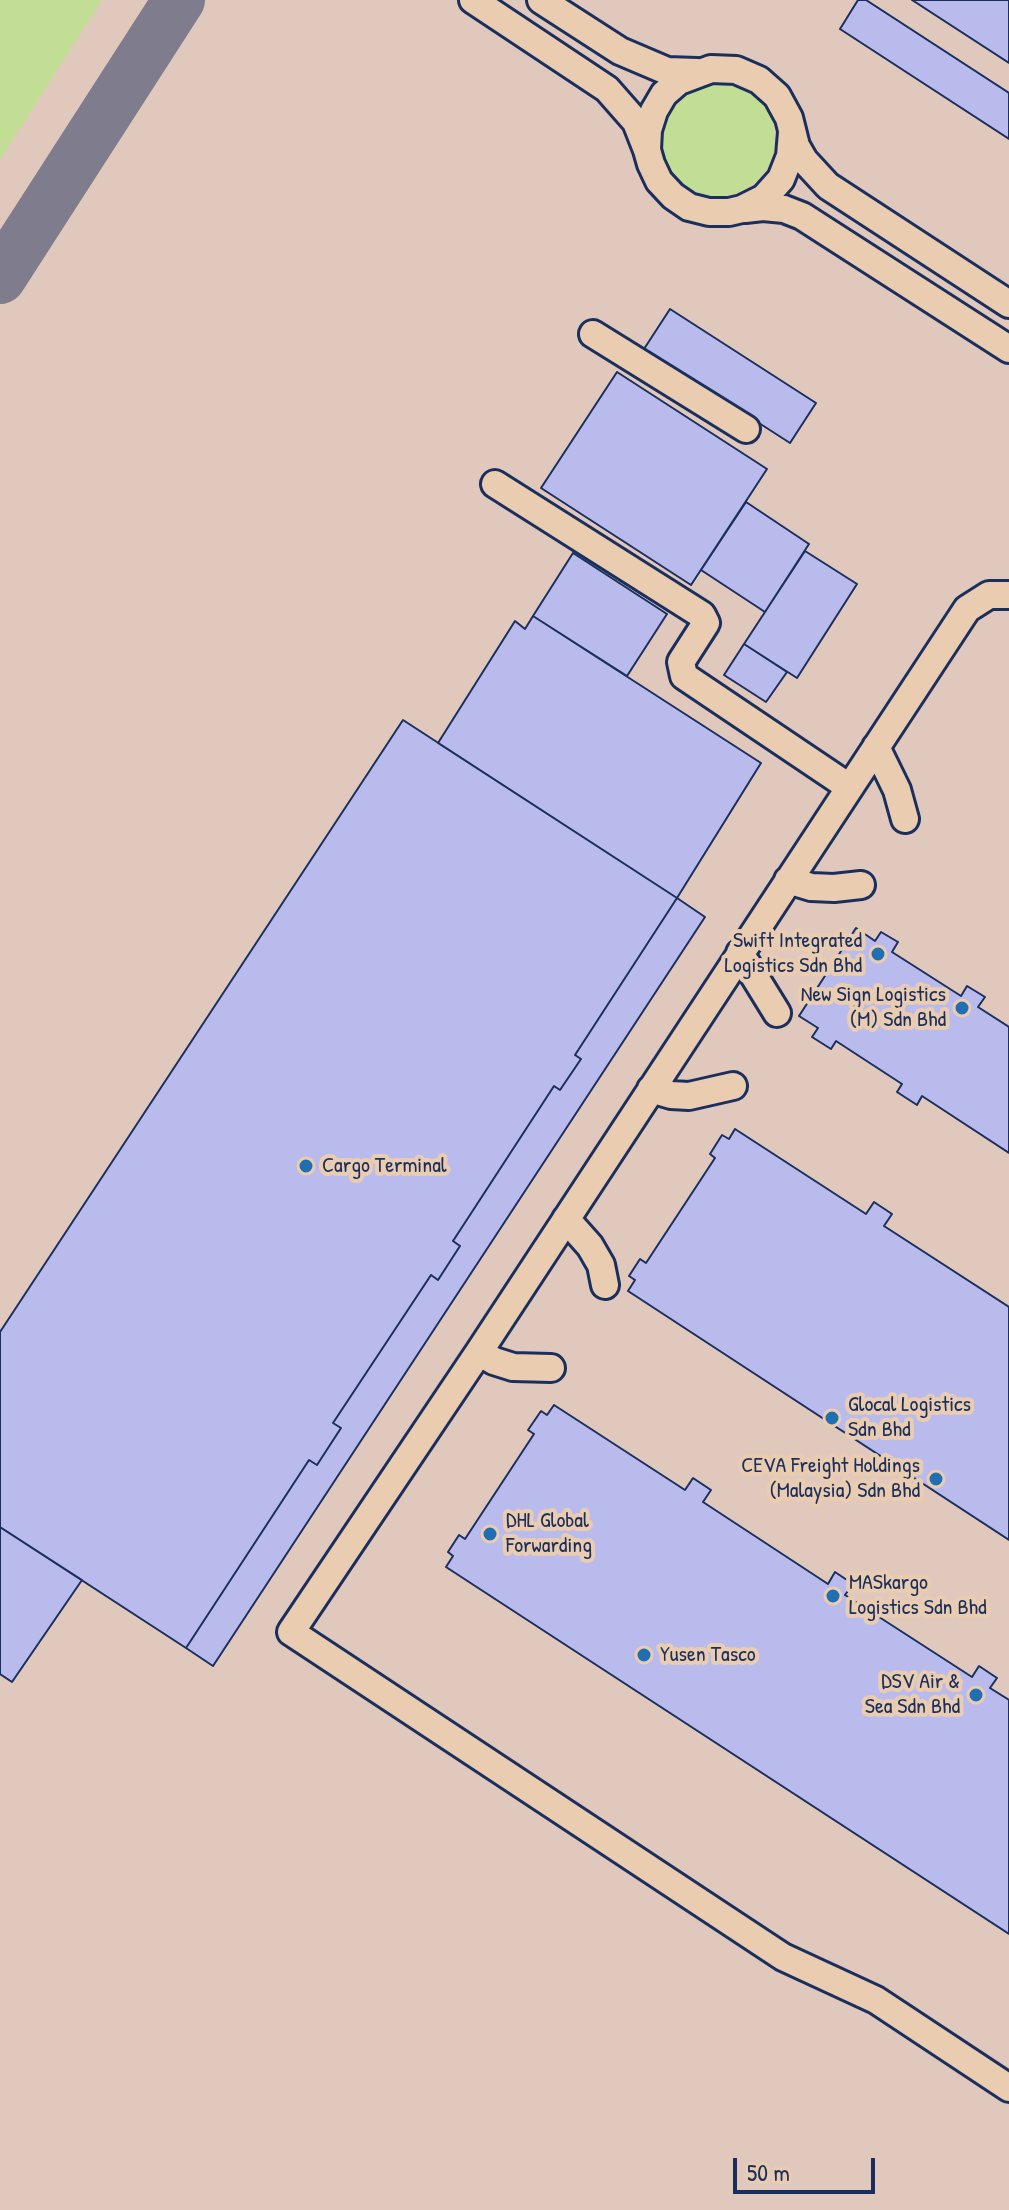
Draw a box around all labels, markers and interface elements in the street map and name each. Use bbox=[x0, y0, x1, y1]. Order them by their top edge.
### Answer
place label: Swift Integrated Logistics Sdn Bhd bbox=[725, 928, 862, 980]
marker: Swift Integrated Logistics Sdn Bhd bbox=[869, 945, 887, 963]
place label: New Sign Logistics (M) Sdn Bhd bbox=[801, 982, 946, 1034]
marker: New Sign Logistics (M) Sdn Bhd bbox=[953, 999, 971, 1017]
place label: Cargo Terminal bbox=[322, 1153, 447, 1179]
marker: Cargo Terminal bbox=[297, 1157, 315, 1175]
place label: Glocal Logistics Sdn Bhd bbox=[848, 1392, 971, 1444]
marker: Glocal Logistics Sdn Bhd bbox=[823, 1409, 841, 1427]
place label: CEVA Freight Holdings (Malaysia) Sdn Bhd bbox=[741, 1453, 920, 1504]
marker: CEVA Freight Holdings (Malaysia) Sdn Bhd bbox=[927, 1470, 945, 1488]
place label: DHL Global Forwarding bbox=[506, 1508, 592, 1560]
marker: DHL Global Forwarding bbox=[481, 1525, 499, 1543]
place label: MASkargo Logistics Sdn Bhd bbox=[849, 1570, 986, 1622]
marker: MASkargo Logistics Sdn Bhd bbox=[824, 1587, 842, 1605]
place label: Yusen Tasco bbox=[660, 1642, 756, 1668]
marker: Yusen Tasco bbox=[635, 1646, 653, 1664]
place label: DSV Air & Sea Sdn Bhd bbox=[865, 1669, 960, 1720]
marker: DSV Air & Sea Sdn Bhd bbox=[967, 1686, 985, 1704]
scale bar bbox=[737, 2142, 879, 2192]
text: 50 m bbox=[747, 2156, 790, 2188]

